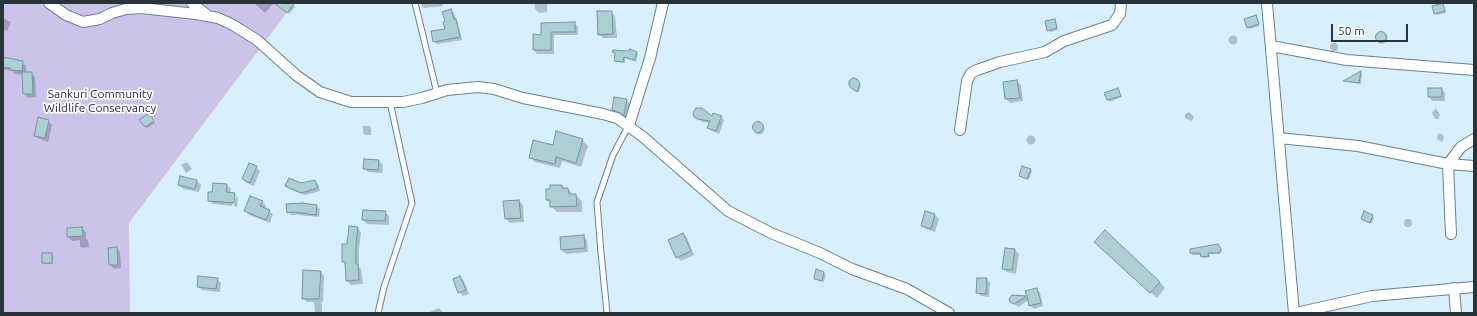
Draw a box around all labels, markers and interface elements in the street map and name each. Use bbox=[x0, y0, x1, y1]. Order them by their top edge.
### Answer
scale bar bbox=[1333, 16, 1410, 42]
text: 50 m bbox=[1338, 24, 1365, 37]
park label: Sankuri Community Wildlife Conservancy bbox=[44, 87, 156, 115]

